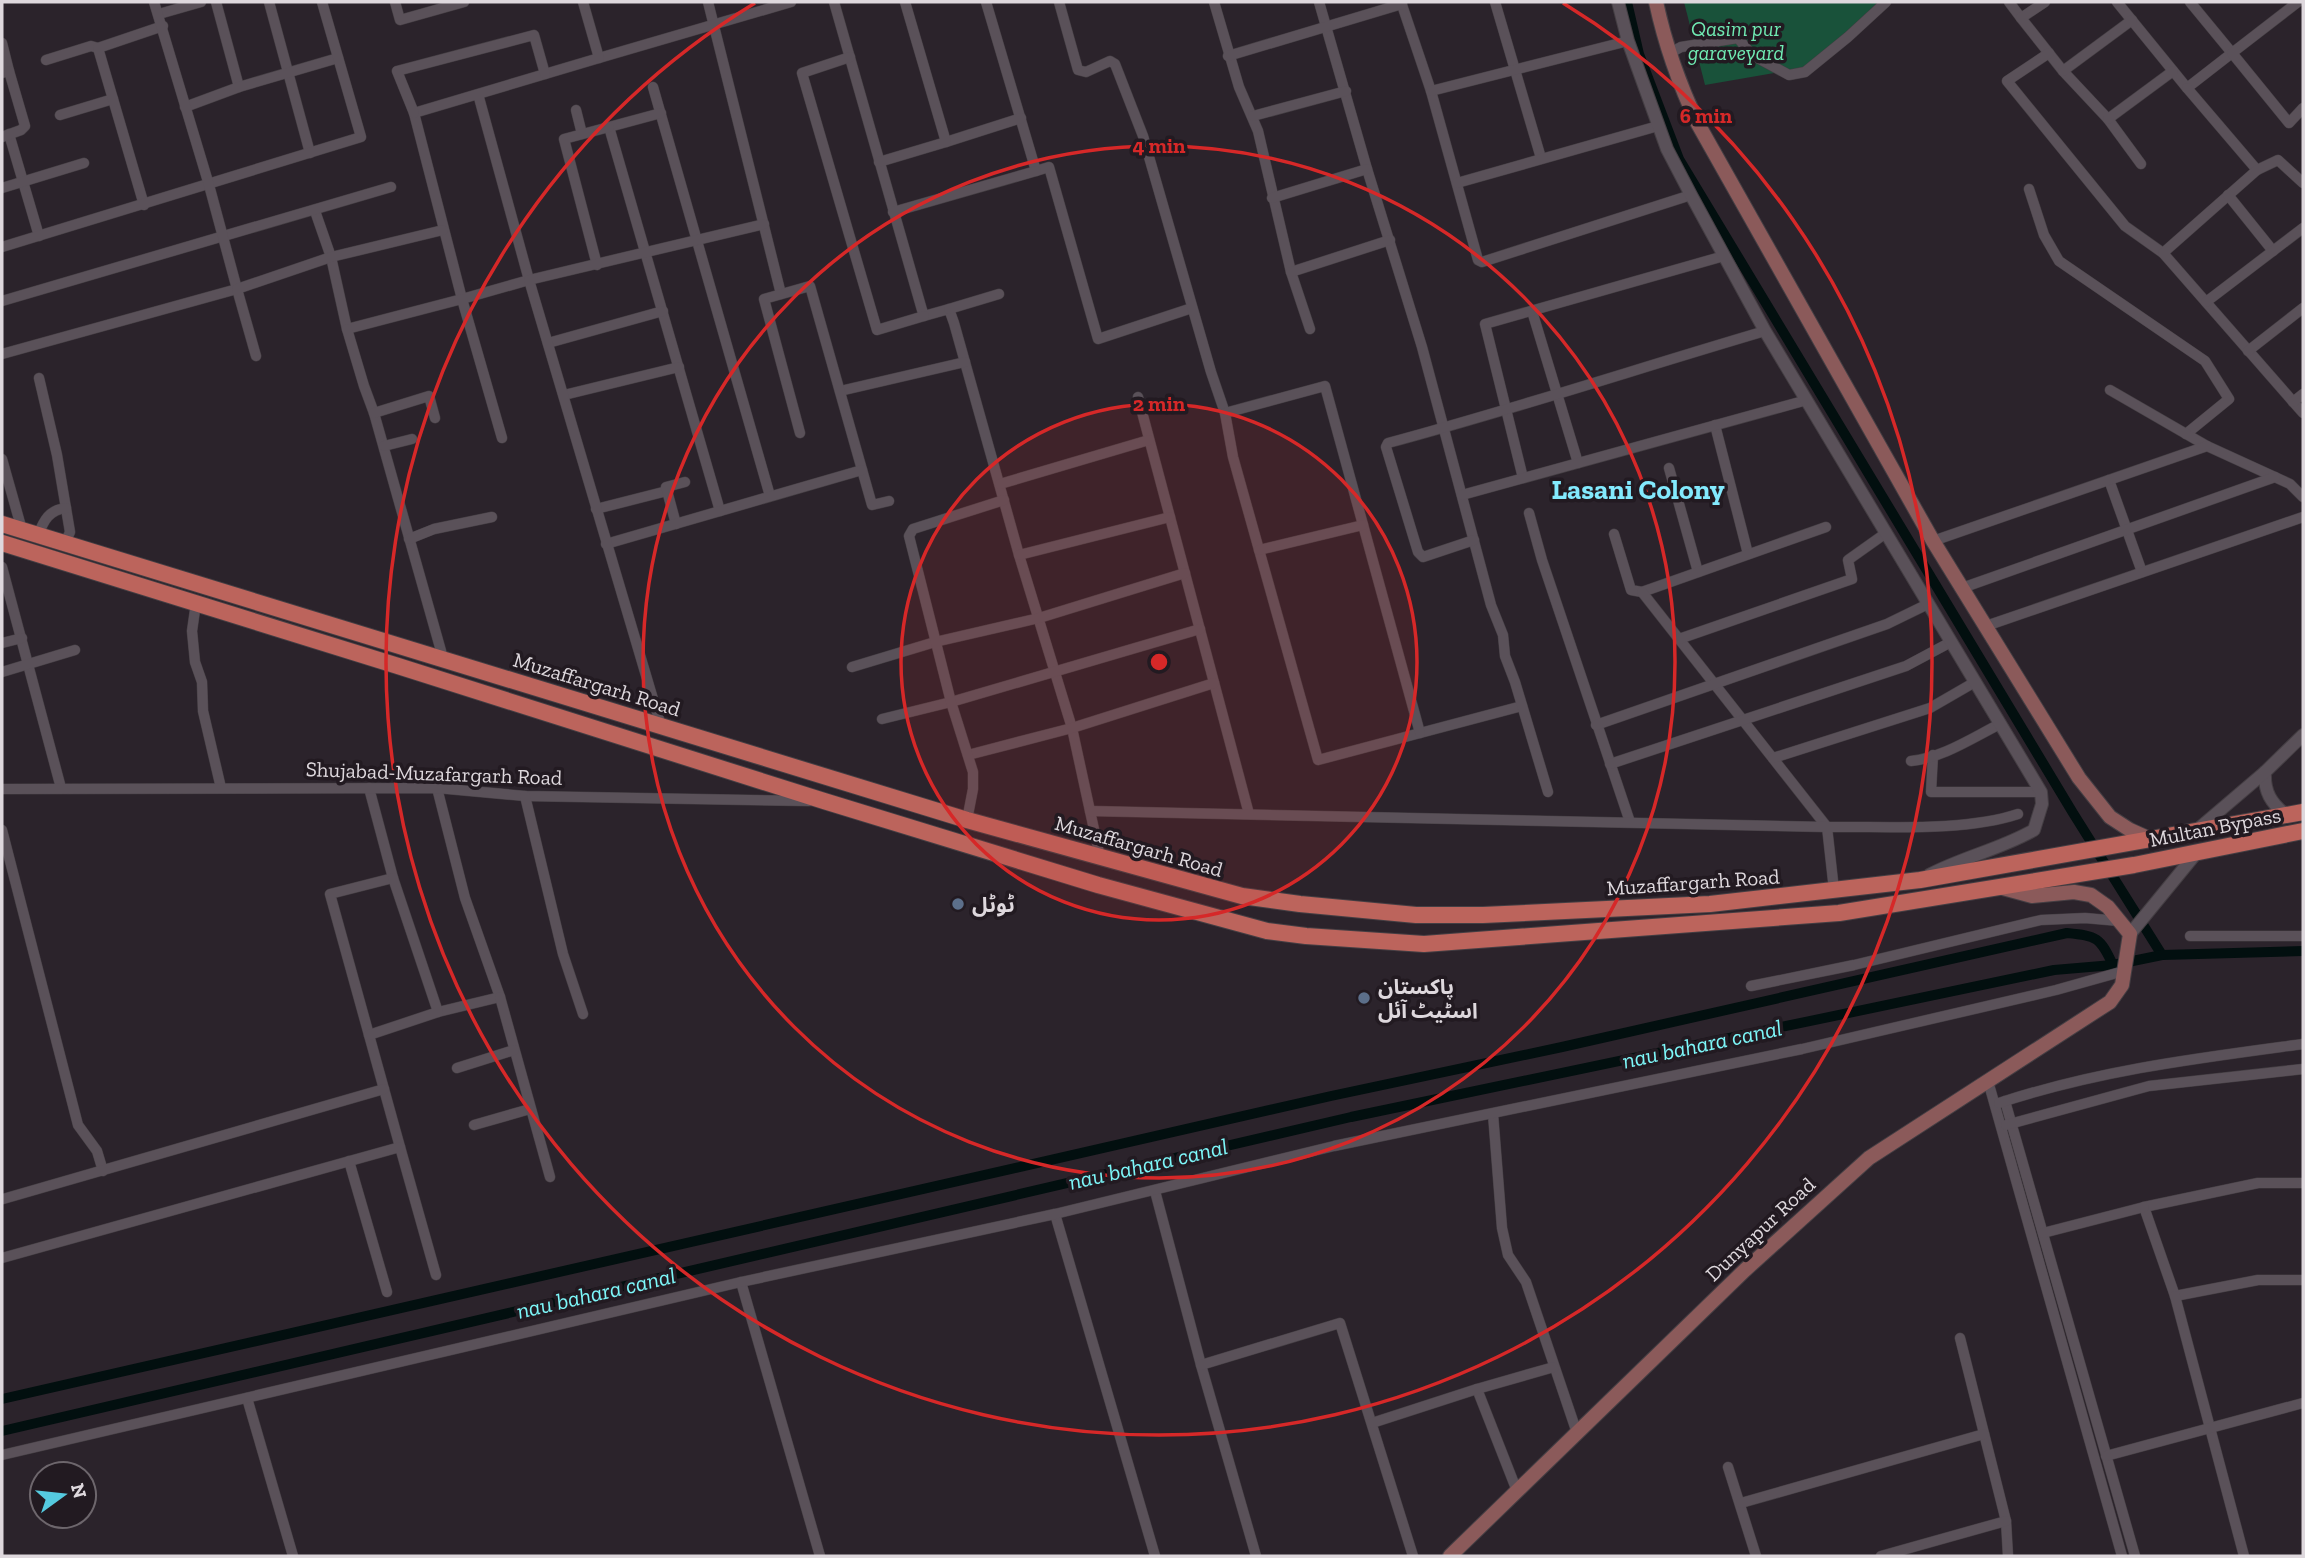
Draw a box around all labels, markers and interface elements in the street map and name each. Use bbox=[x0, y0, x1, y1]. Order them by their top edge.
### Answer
park label: Qasim pur garaveyard bbox=[1688, 16, 1784, 65]
text: 6 min bbox=[1680, 103, 1733, 128]
text: 4 min bbox=[1132, 133, 1186, 158]
text: 2 min bbox=[1133, 391, 1186, 416]
district label: Lasani Colony bbox=[1551, 473, 1725, 506]
street label: Muzaffargarh Road bbox=[510, 647, 684, 721]
centre of rings bbox=[1147, 650, 1171, 674]
street label: Shujabad-Muzafargarh Road bbox=[305, 756, 563, 791]
street label: Multan Bypass bbox=[2147, 802, 2283, 852]
street label: Muzaffargarh Road bbox=[1052, 810, 1226, 882]
street label: Muzaffargarh Road bbox=[1606, 863, 1781, 901]
place label: ٹوٹل bbox=[972, 892, 1015, 917]
marker: ٹوٹل bbox=[950, 896, 966, 912]
place label: پاکستان اسٹیٹ آئل bbox=[1378, 974, 1478, 1023]
marker: پاکستان اسٹیٹ آئل bbox=[1356, 990, 1372, 1006]
water label: nau bahara canal bbox=[1620, 1013, 1784, 1075]
water label: nau bahara canal bbox=[1066, 1132, 1230, 1196]
street label: Dunyapur Road bbox=[1700, 1172, 1820, 1286]
water label: nau bahara canal bbox=[514, 1261, 678, 1325]
north arrow bbox=[28, 1460, 98, 1530]
text: N bbox=[66, 1481, 92, 1501]

